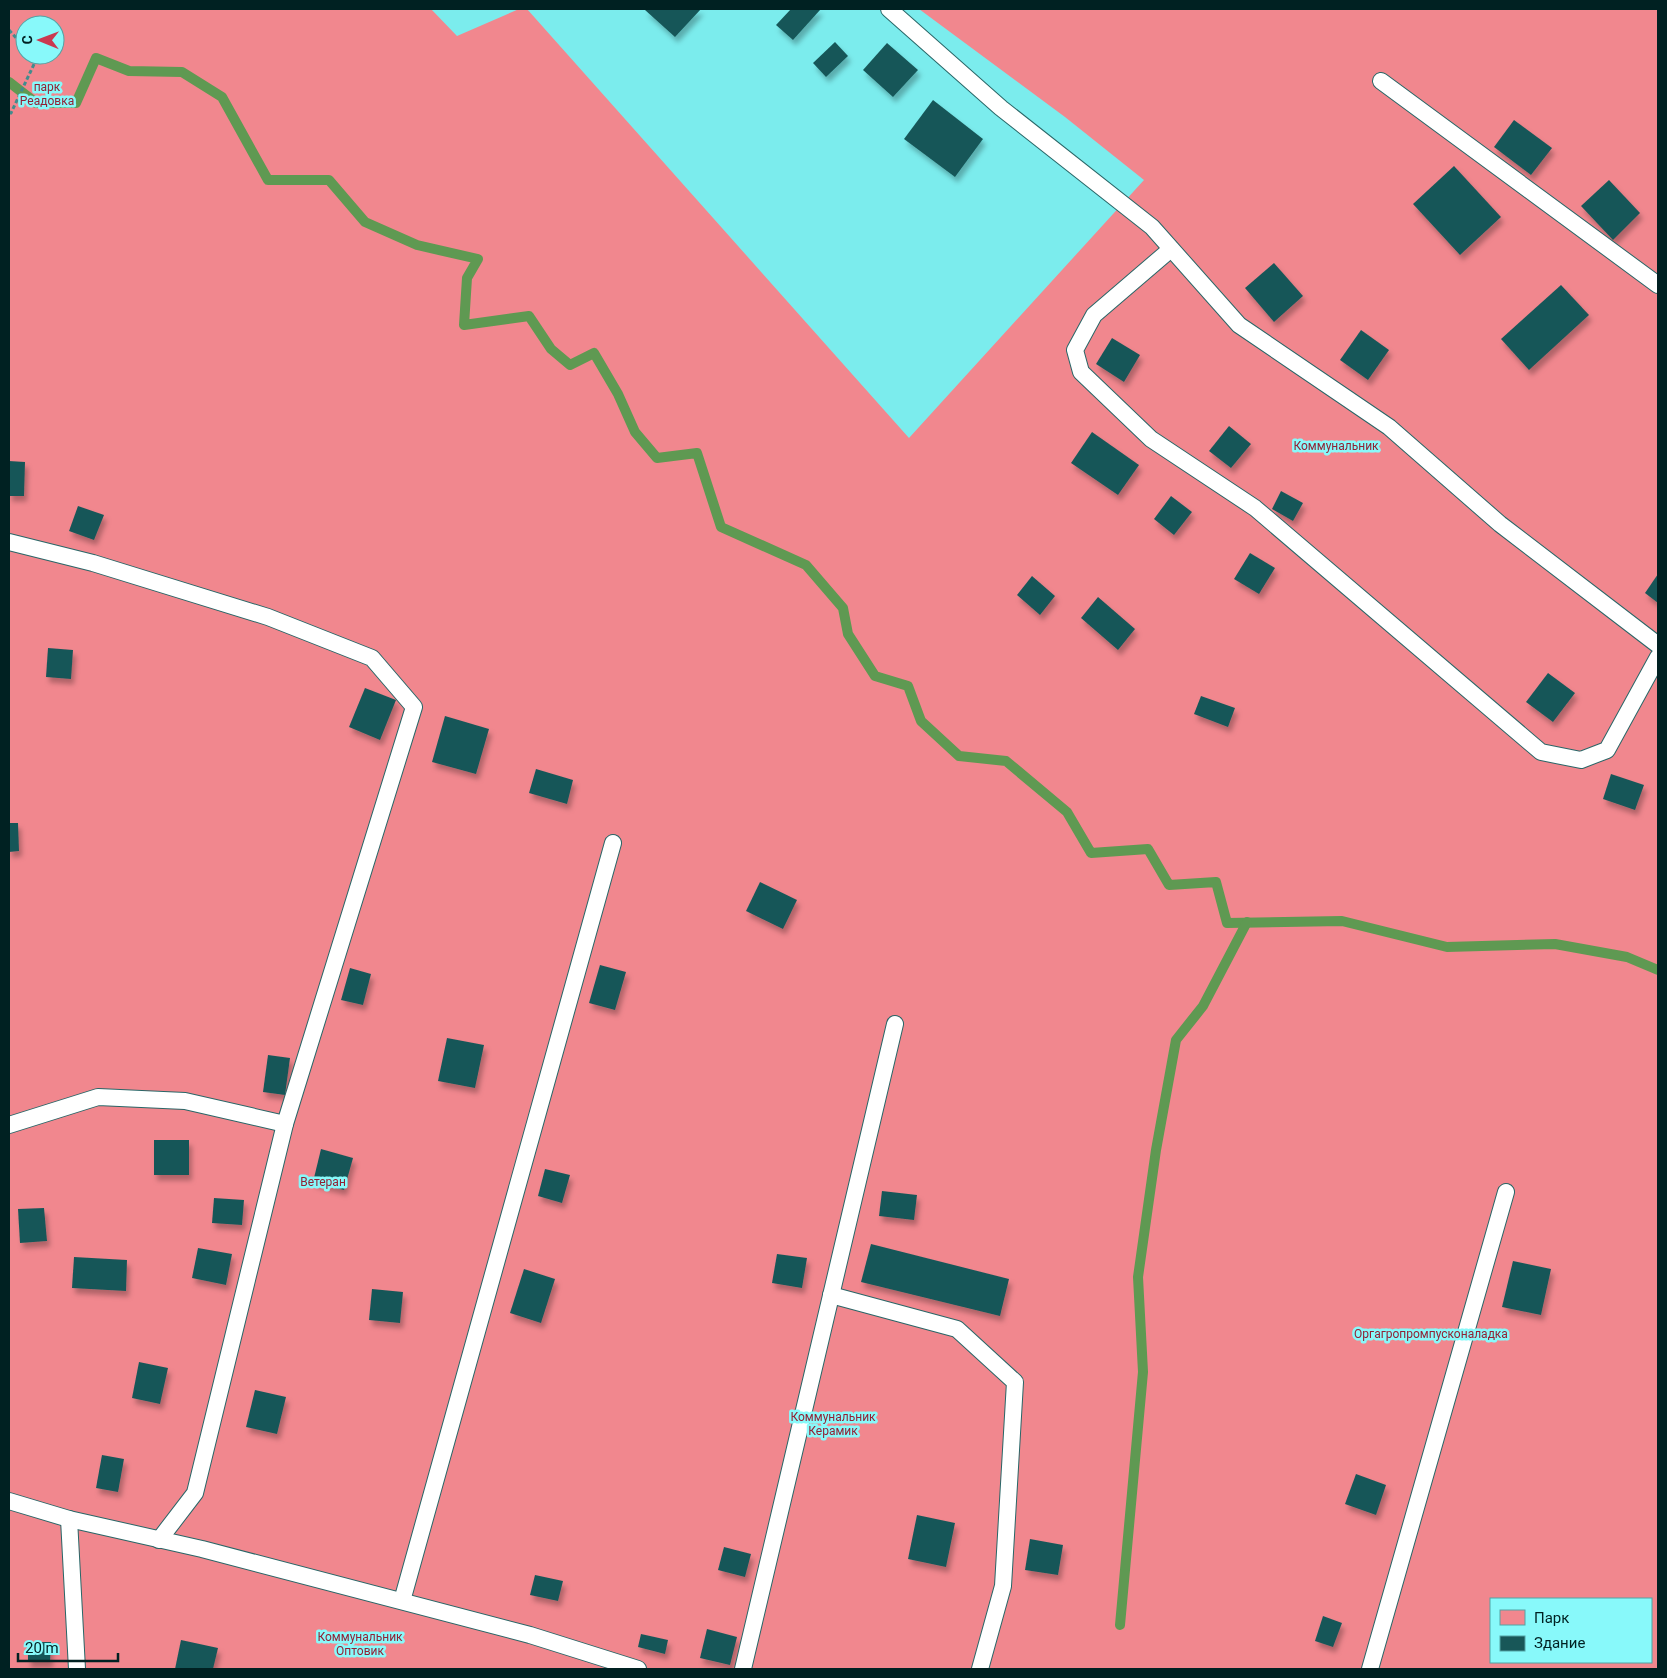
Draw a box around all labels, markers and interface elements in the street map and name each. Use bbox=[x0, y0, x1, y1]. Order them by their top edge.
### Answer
north arrow bbox=[15, 15, 65, 65]
text: С bbox=[19, 35, 35, 44]
park label: парк Реадовка bbox=[20, 80, 74, 108]
park label: Коммунальник bbox=[1293, 439, 1379, 453]
park label: Ветеран bbox=[300, 1175, 346, 1189]
park label: Оргагропромпусконаладка bbox=[1354, 1327, 1508, 1341]
park label: Коммунальник Керамик bbox=[790, 1410, 876, 1438]
legend bbox=[1490, 1598, 1652, 1663]
text: Парк bbox=[1534, 1609, 1569, 1627]
scale bar bbox=[18, 1630, 118, 1662]
park label: Коммунальник Оптовик bbox=[317, 1630, 403, 1658]
text: Здание bbox=[1534, 1634, 1585, 1652]
text: 20 m bbox=[25, 1639, 59, 1657]

